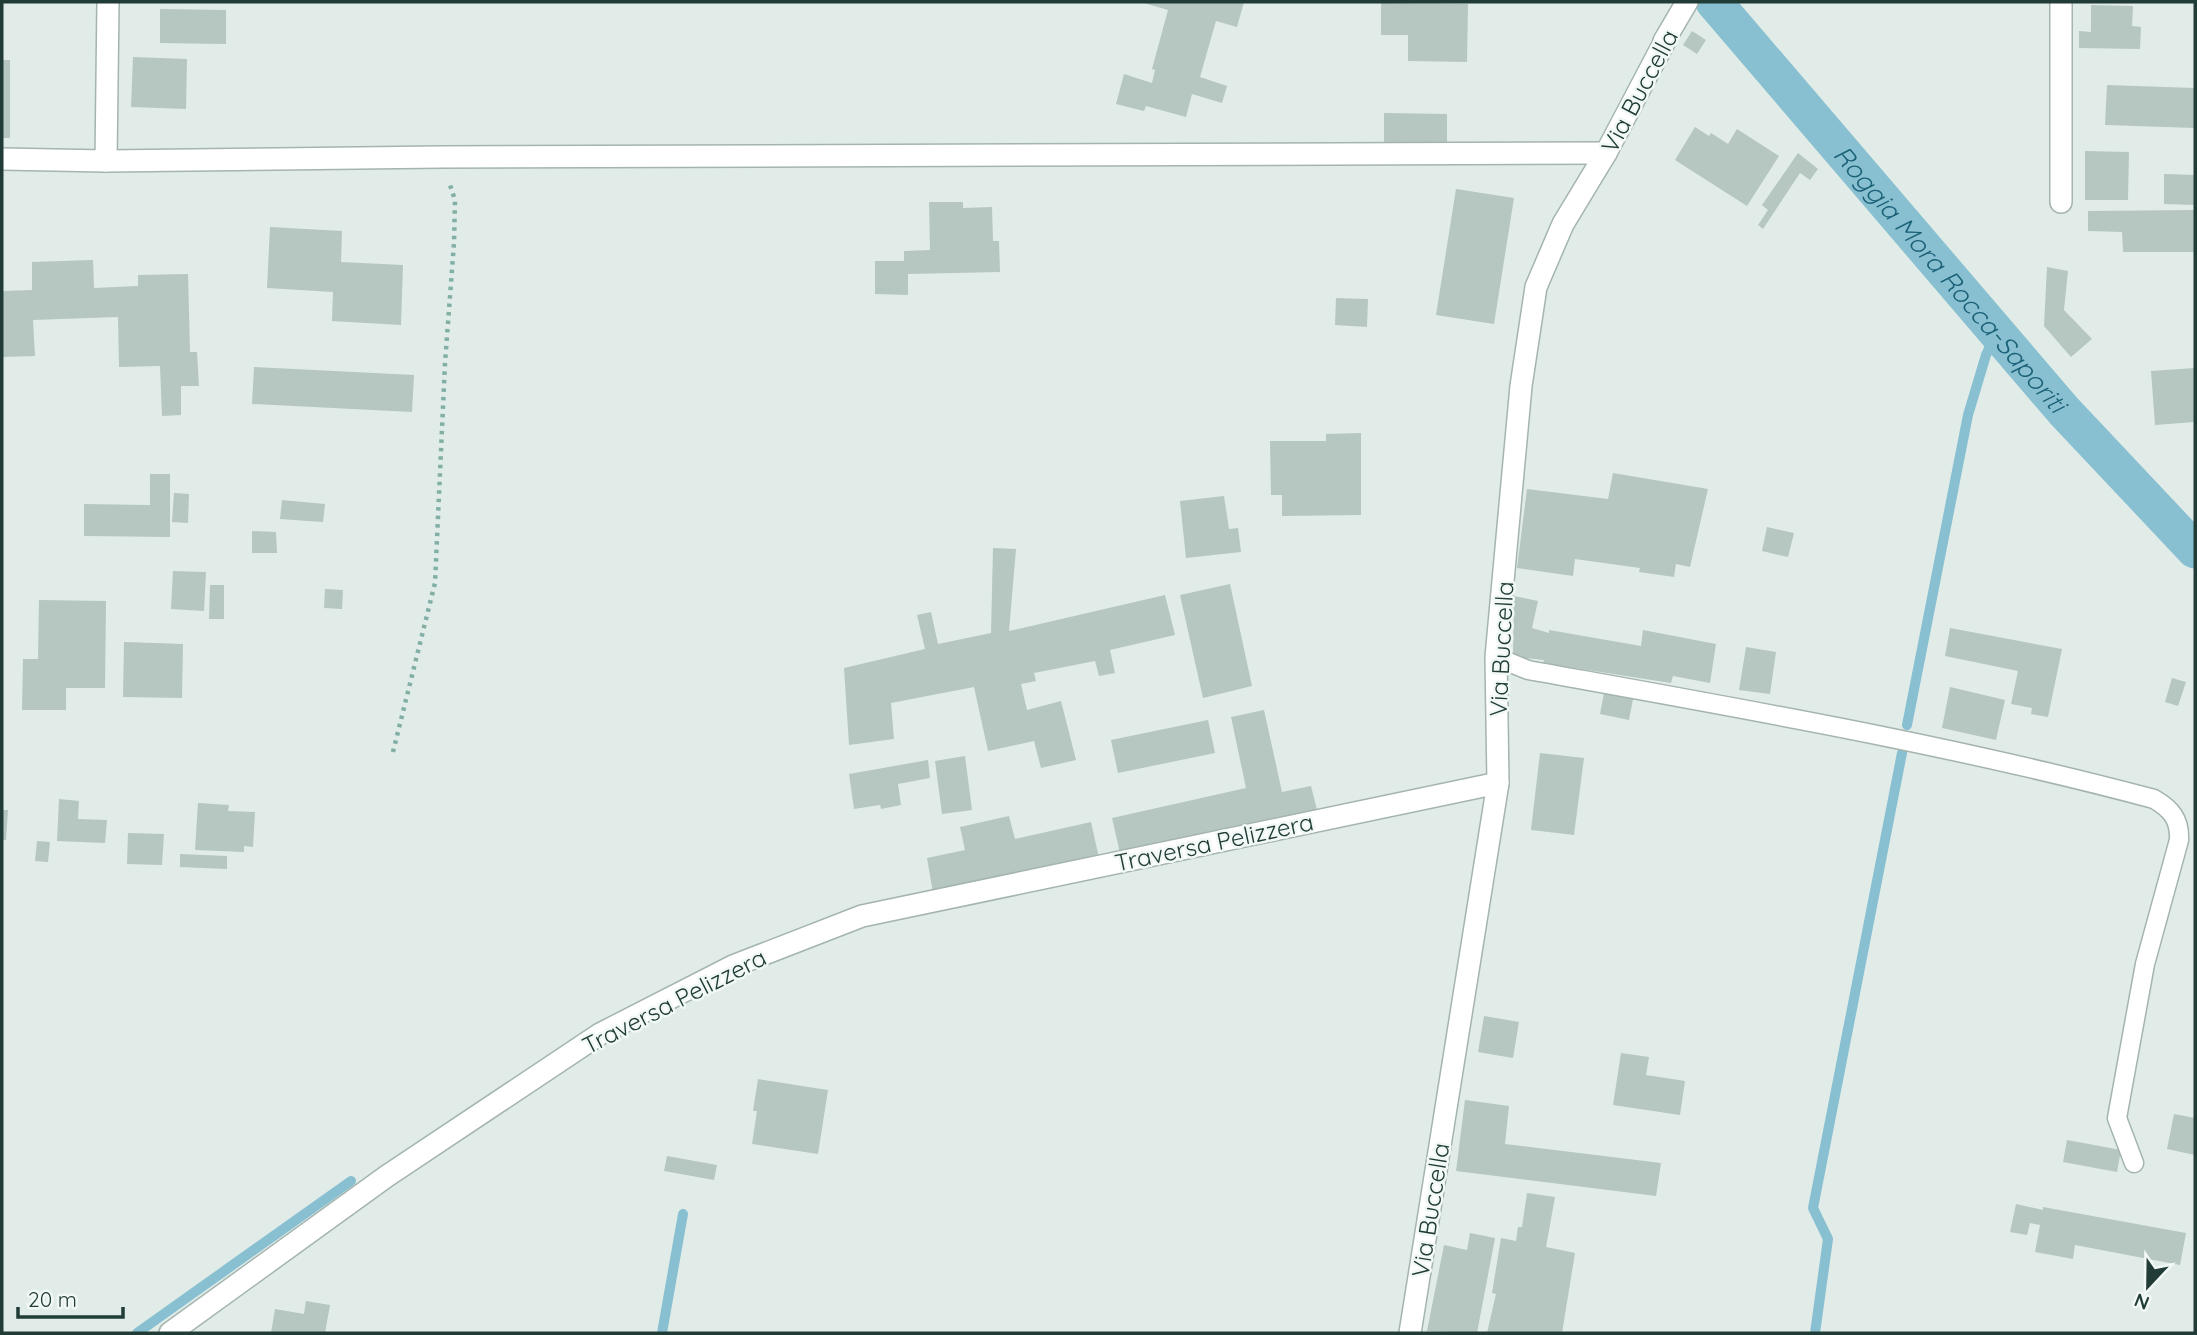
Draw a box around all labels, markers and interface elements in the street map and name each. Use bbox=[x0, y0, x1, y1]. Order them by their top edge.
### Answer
street label: Via Buccella bbox=[1594, 24, 1684, 158]
water label: Roggia Mora Rocca-Saporiti bbox=[1827, 138, 2076, 422]
street label: Via Buccella bbox=[1482, 581, 1520, 717]
street label: Traversa Pelizzera bbox=[1112, 806, 1316, 878]
street label: Traversa Pelizzera bbox=[577, 942, 771, 1060]
street label: Via Buccella bbox=[1405, 1141, 1455, 1279]
north arrow bbox=[2113, 1251, 2183, 1321]
scale bar bbox=[18, 1276, 122, 1320]
text: 20 m bbox=[28, 1286, 77, 1312]
text: N bbox=[2131, 1288, 2153, 1316]

